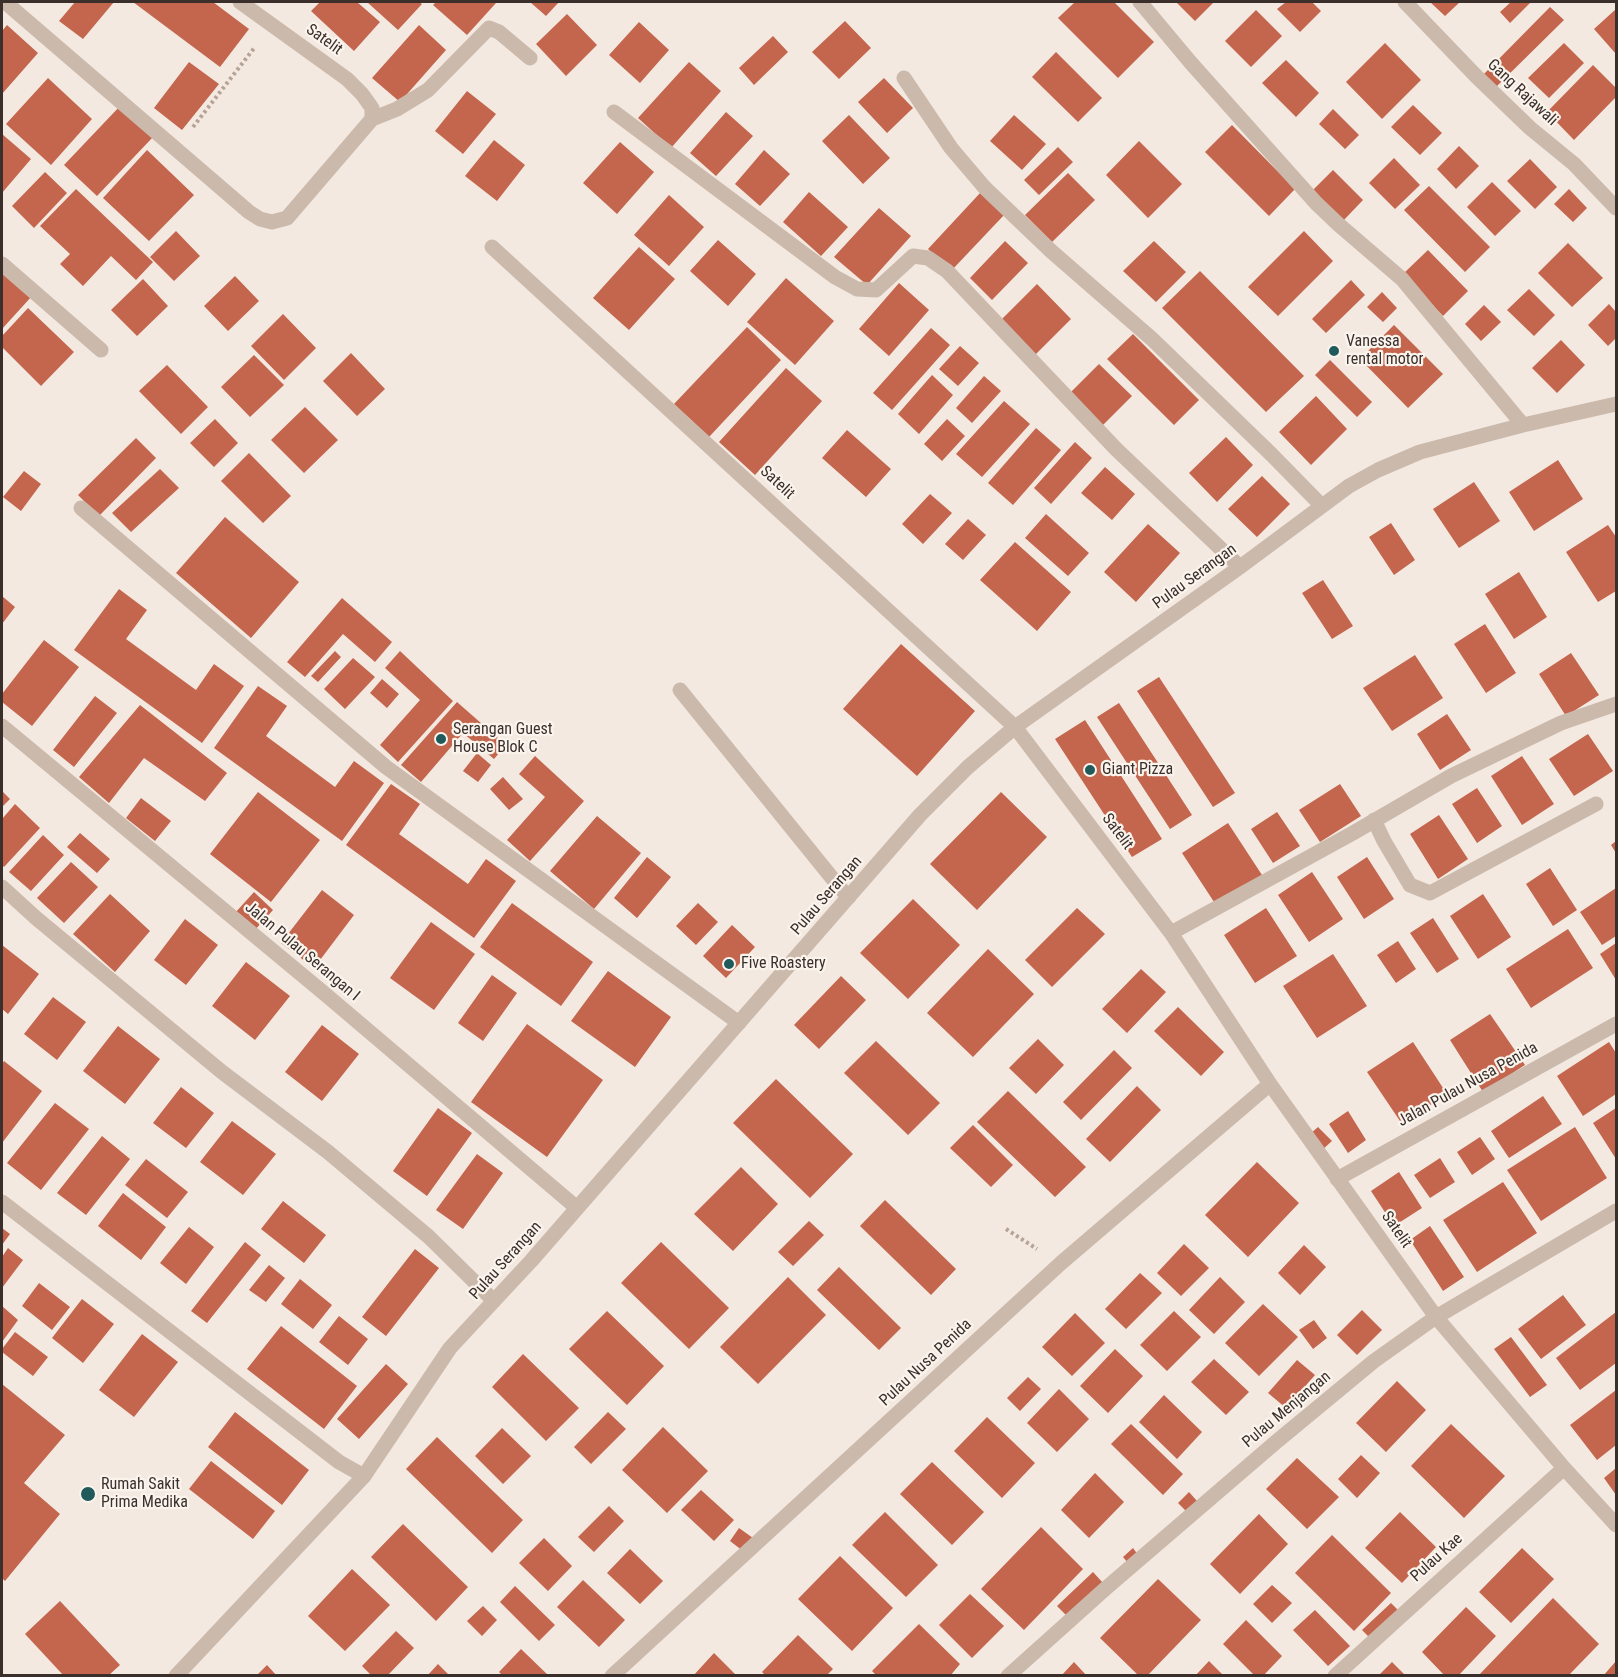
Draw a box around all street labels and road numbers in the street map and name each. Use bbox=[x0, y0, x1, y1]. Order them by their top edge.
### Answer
street label: Satelit bbox=[302, 20, 346, 60]
street label: Gang Rajawali bbox=[1483, 56, 1561, 130]
street label: Satelit bbox=[756, 462, 798, 504]
street label: Pulau Serangan bbox=[1150, 540, 1240, 614]
street label: Satelit bbox=[1097, 810, 1137, 854]
street label: Pulau Serangan bbox=[787, 853, 867, 939]
street label: Jalan Pulau Serangan I bbox=[241, 898, 363, 1006]
street label: Jalan Pulau Nusa Penida bbox=[1395, 1039, 1541, 1131]
street label: Satelit bbox=[1377, 1208, 1415, 1252]
street label: Pulau Serangan bbox=[466, 1218, 546, 1304]
street label: Pulau Nusa Penida bbox=[876, 1315, 976, 1411]
street label: Pulau Menjangan bbox=[1239, 1368, 1335, 1452]
street label: Pulau Kae bbox=[1407, 1530, 1467, 1586]

